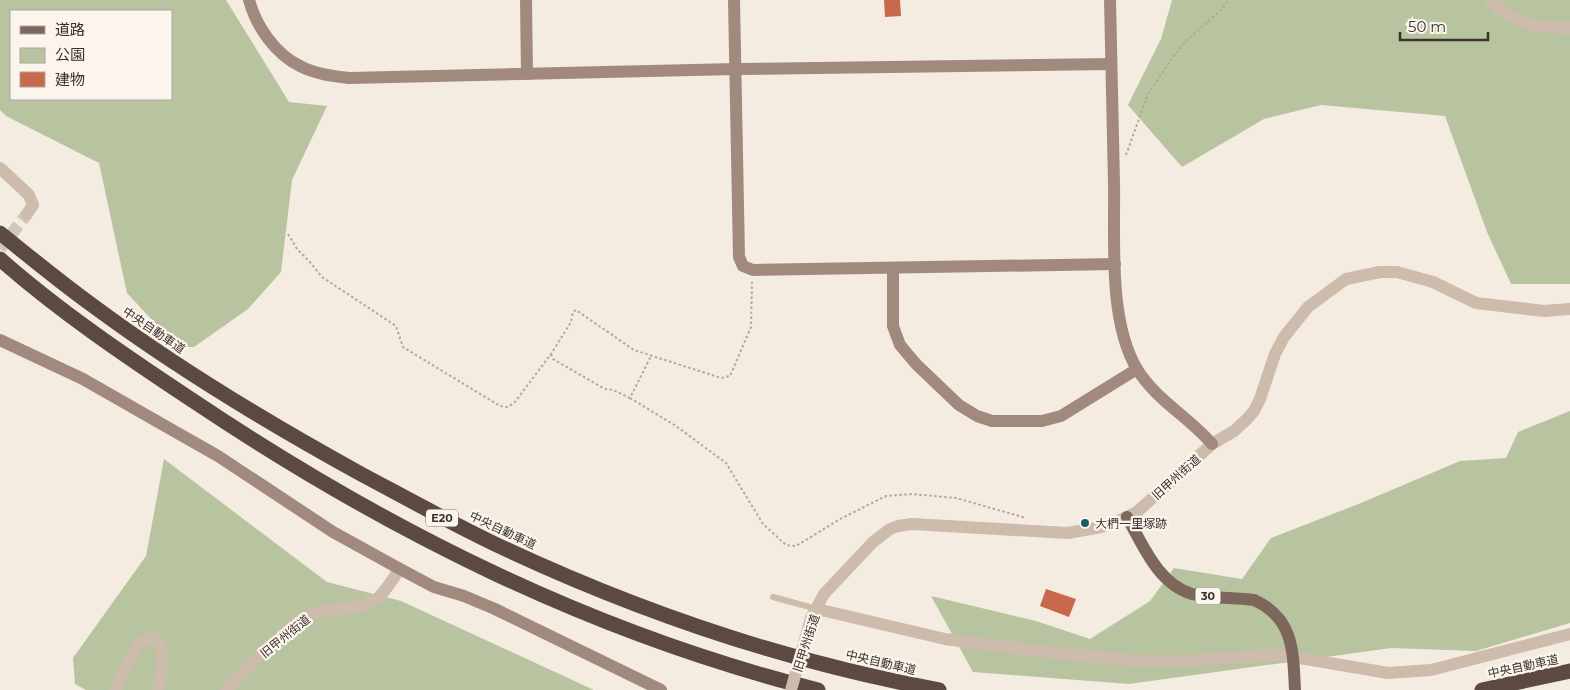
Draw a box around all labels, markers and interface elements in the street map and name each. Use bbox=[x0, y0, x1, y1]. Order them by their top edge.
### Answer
legend bbox=[10, 10, 172, 100]
scale bar bbox=[1400, 10, 1488, 42]
text: 50 m bbox=[1408, 17, 1446, 36]
text: 道路 bbox=[55, 20, 85, 39]
text: 公園 bbox=[55, 45, 85, 64]
text: 建物 bbox=[55, 70, 85, 89]
street label: 中央自動車道 bbox=[120, 304, 188, 356]
street label: 旧甲州街道 bbox=[1149, 451, 1203, 503]
street label: 中央自動車道 bbox=[467, 508, 539, 552]
road number: E20 bbox=[426, 509, 458, 526]
place label: 大椚一里塚跡 bbox=[1095, 516, 1167, 531]
marker: 大椚一里塚跡 bbox=[1079, 517, 1091, 529]
road number: 30 bbox=[1196, 588, 1220, 604]
street label: 旧甲州街道 bbox=[257, 611, 313, 661]
street label: 旧甲州街道 bbox=[790, 612, 822, 674]
street label: 中央自動車道 bbox=[844, 647, 918, 677]
street label: 中央自動車道 bbox=[1486, 651, 1560, 681]

